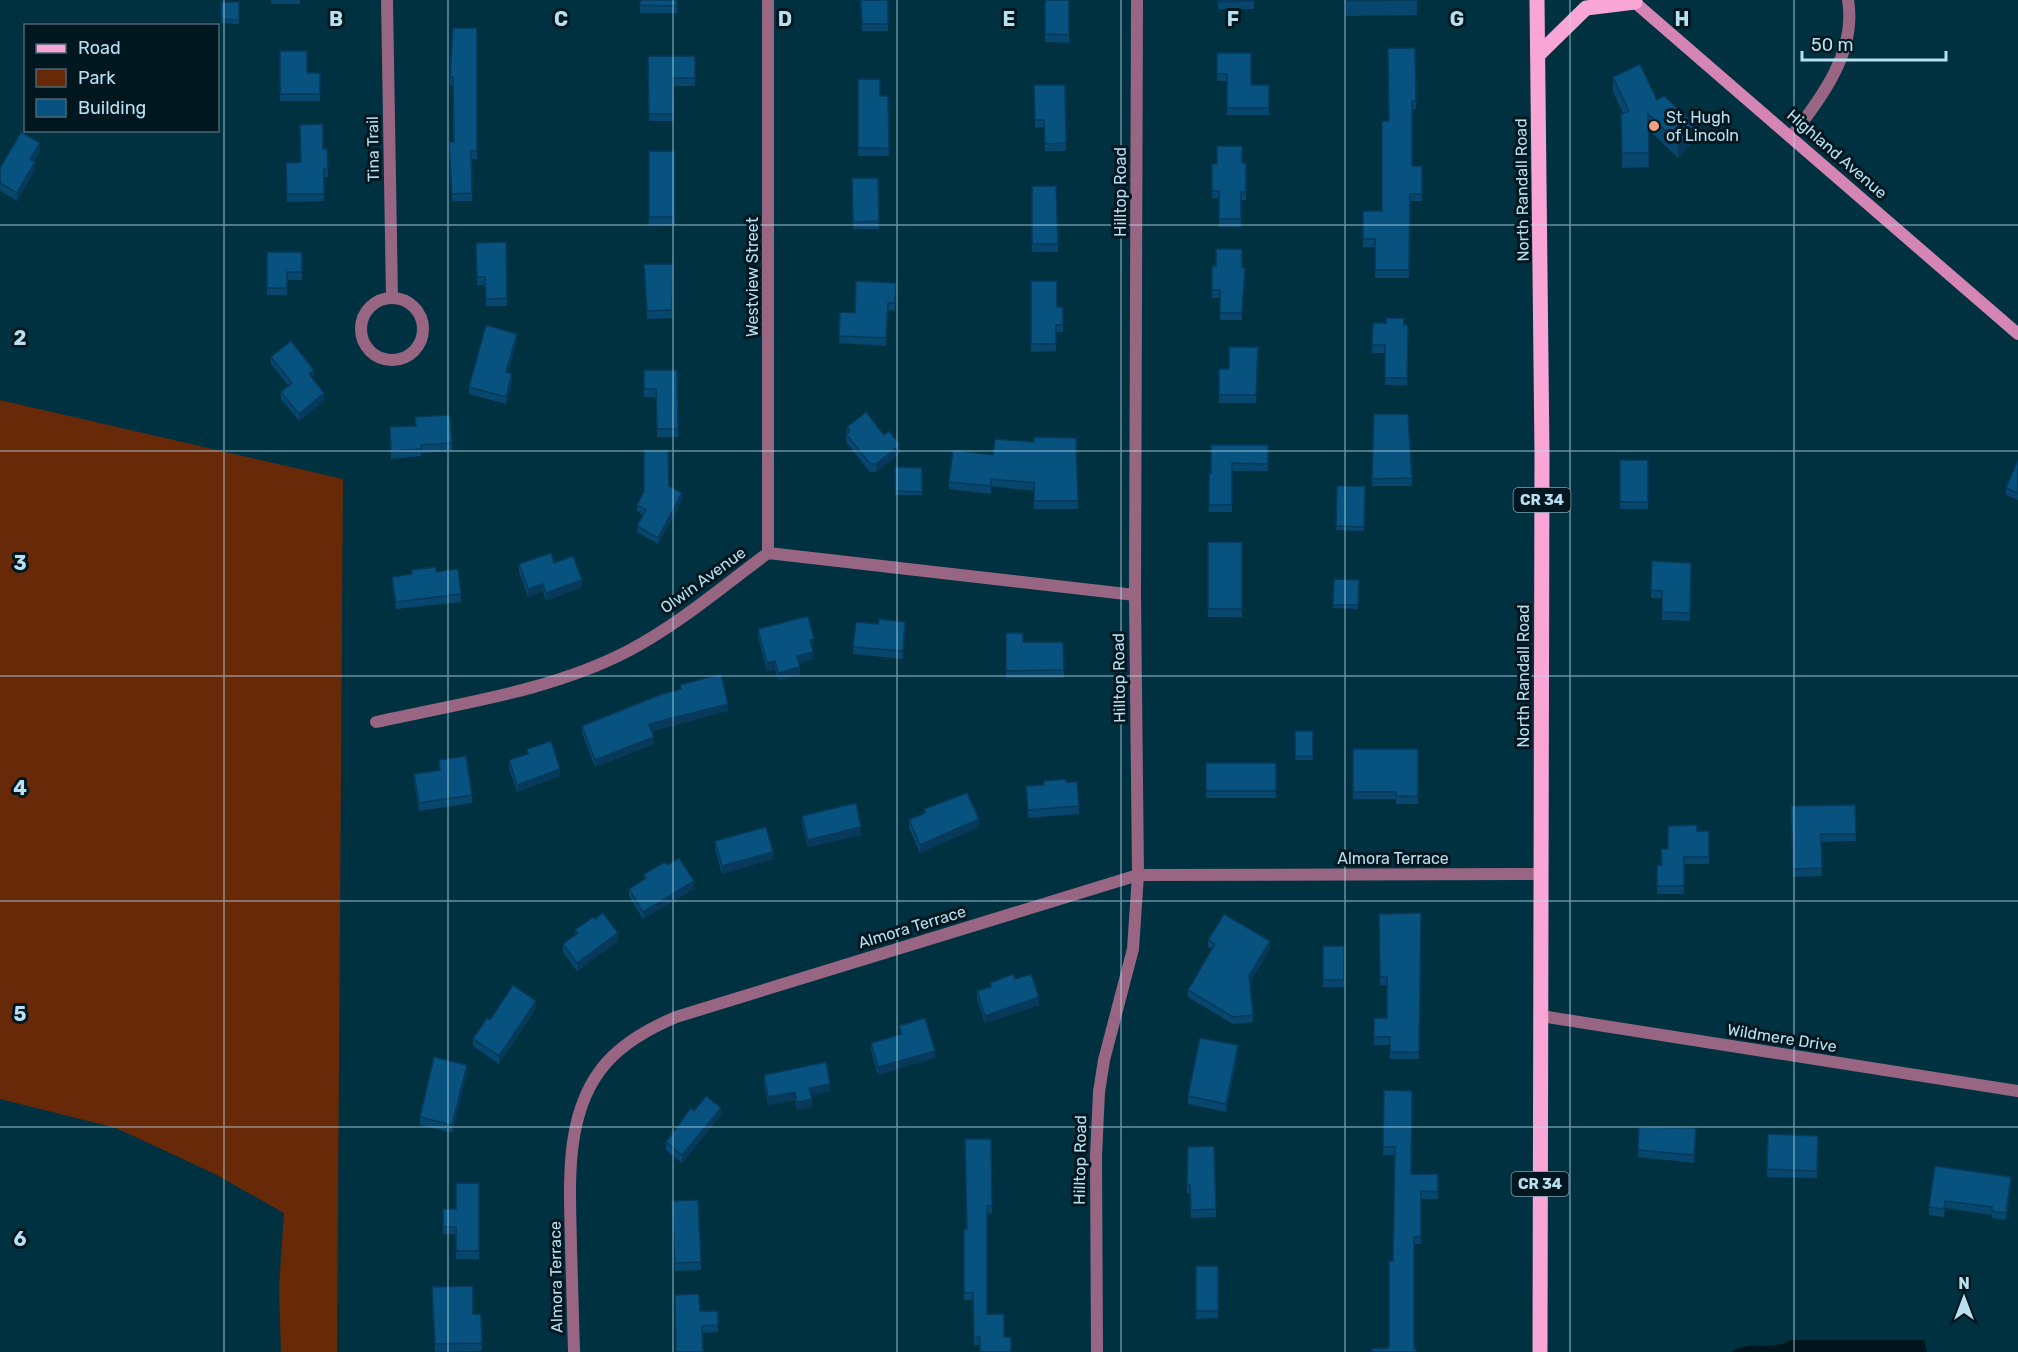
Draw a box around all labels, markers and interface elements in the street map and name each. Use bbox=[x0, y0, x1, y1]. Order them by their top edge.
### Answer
text: B bbox=[329, 7, 343, 31]
text: C bbox=[554, 7, 568, 31]
text: D bbox=[778, 7, 792, 31]
text: E bbox=[1003, 7, 1015, 31]
text: F bbox=[1227, 7, 1239, 31]
text: G bbox=[1450, 7, 1464, 31]
text: H bbox=[1675, 7, 1689, 31]
legend bbox=[24, 24, 219, 132]
scale bar bbox=[1802, 24, 1946, 62]
text: 50 m bbox=[1811, 34, 1854, 56]
text: Road bbox=[78, 37, 121, 59]
text: Park bbox=[78, 67, 116, 89]
text: Building bbox=[78, 97, 146, 119]
street label: Highland Avenue bbox=[1783, 105, 1891, 203]
place label: St. Hugh of Lincoln bbox=[1666, 108, 1739, 145]
street label: Tina Trail bbox=[363, 116, 383, 182]
street label: North Randall Road bbox=[1511, 118, 1533, 262]
marker: St. Hugh of Lincoln bbox=[1647, 119, 1661, 133]
street label: Hilltop Road bbox=[1111, 147, 1130, 237]
street label: Westview Street bbox=[743, 217, 762, 337]
text: 2 bbox=[14, 326, 27, 350]
road number: CR 34 bbox=[1514, 488, 1570, 512]
street label: Olwin Avenue bbox=[657, 543, 749, 617]
text: 3 bbox=[13, 551, 27, 575]
street label: North Randall Road bbox=[1514, 604, 1533, 748]
street label: Hilltop Road bbox=[1109, 633, 1129, 723]
text: 4 bbox=[13, 776, 27, 800]
street label: Almora Terrace bbox=[1337, 849, 1449, 868]
street label: Almora Terrace bbox=[856, 902, 968, 952]
text: 5 bbox=[14, 1002, 27, 1026]
street label: Wildmere Drive bbox=[1726, 1020, 1838, 1056]
street label: Hilltop Road bbox=[1070, 1115, 1090, 1205]
road number: CR 34 bbox=[1512, 1172, 1568, 1196]
street label: Almora Terrace bbox=[546, 1221, 566, 1333]
text: 6 bbox=[13, 1227, 27, 1251]
north arrow bbox=[1934, 1268, 1994, 1328]
text: N bbox=[1958, 1274, 1970, 1293]

